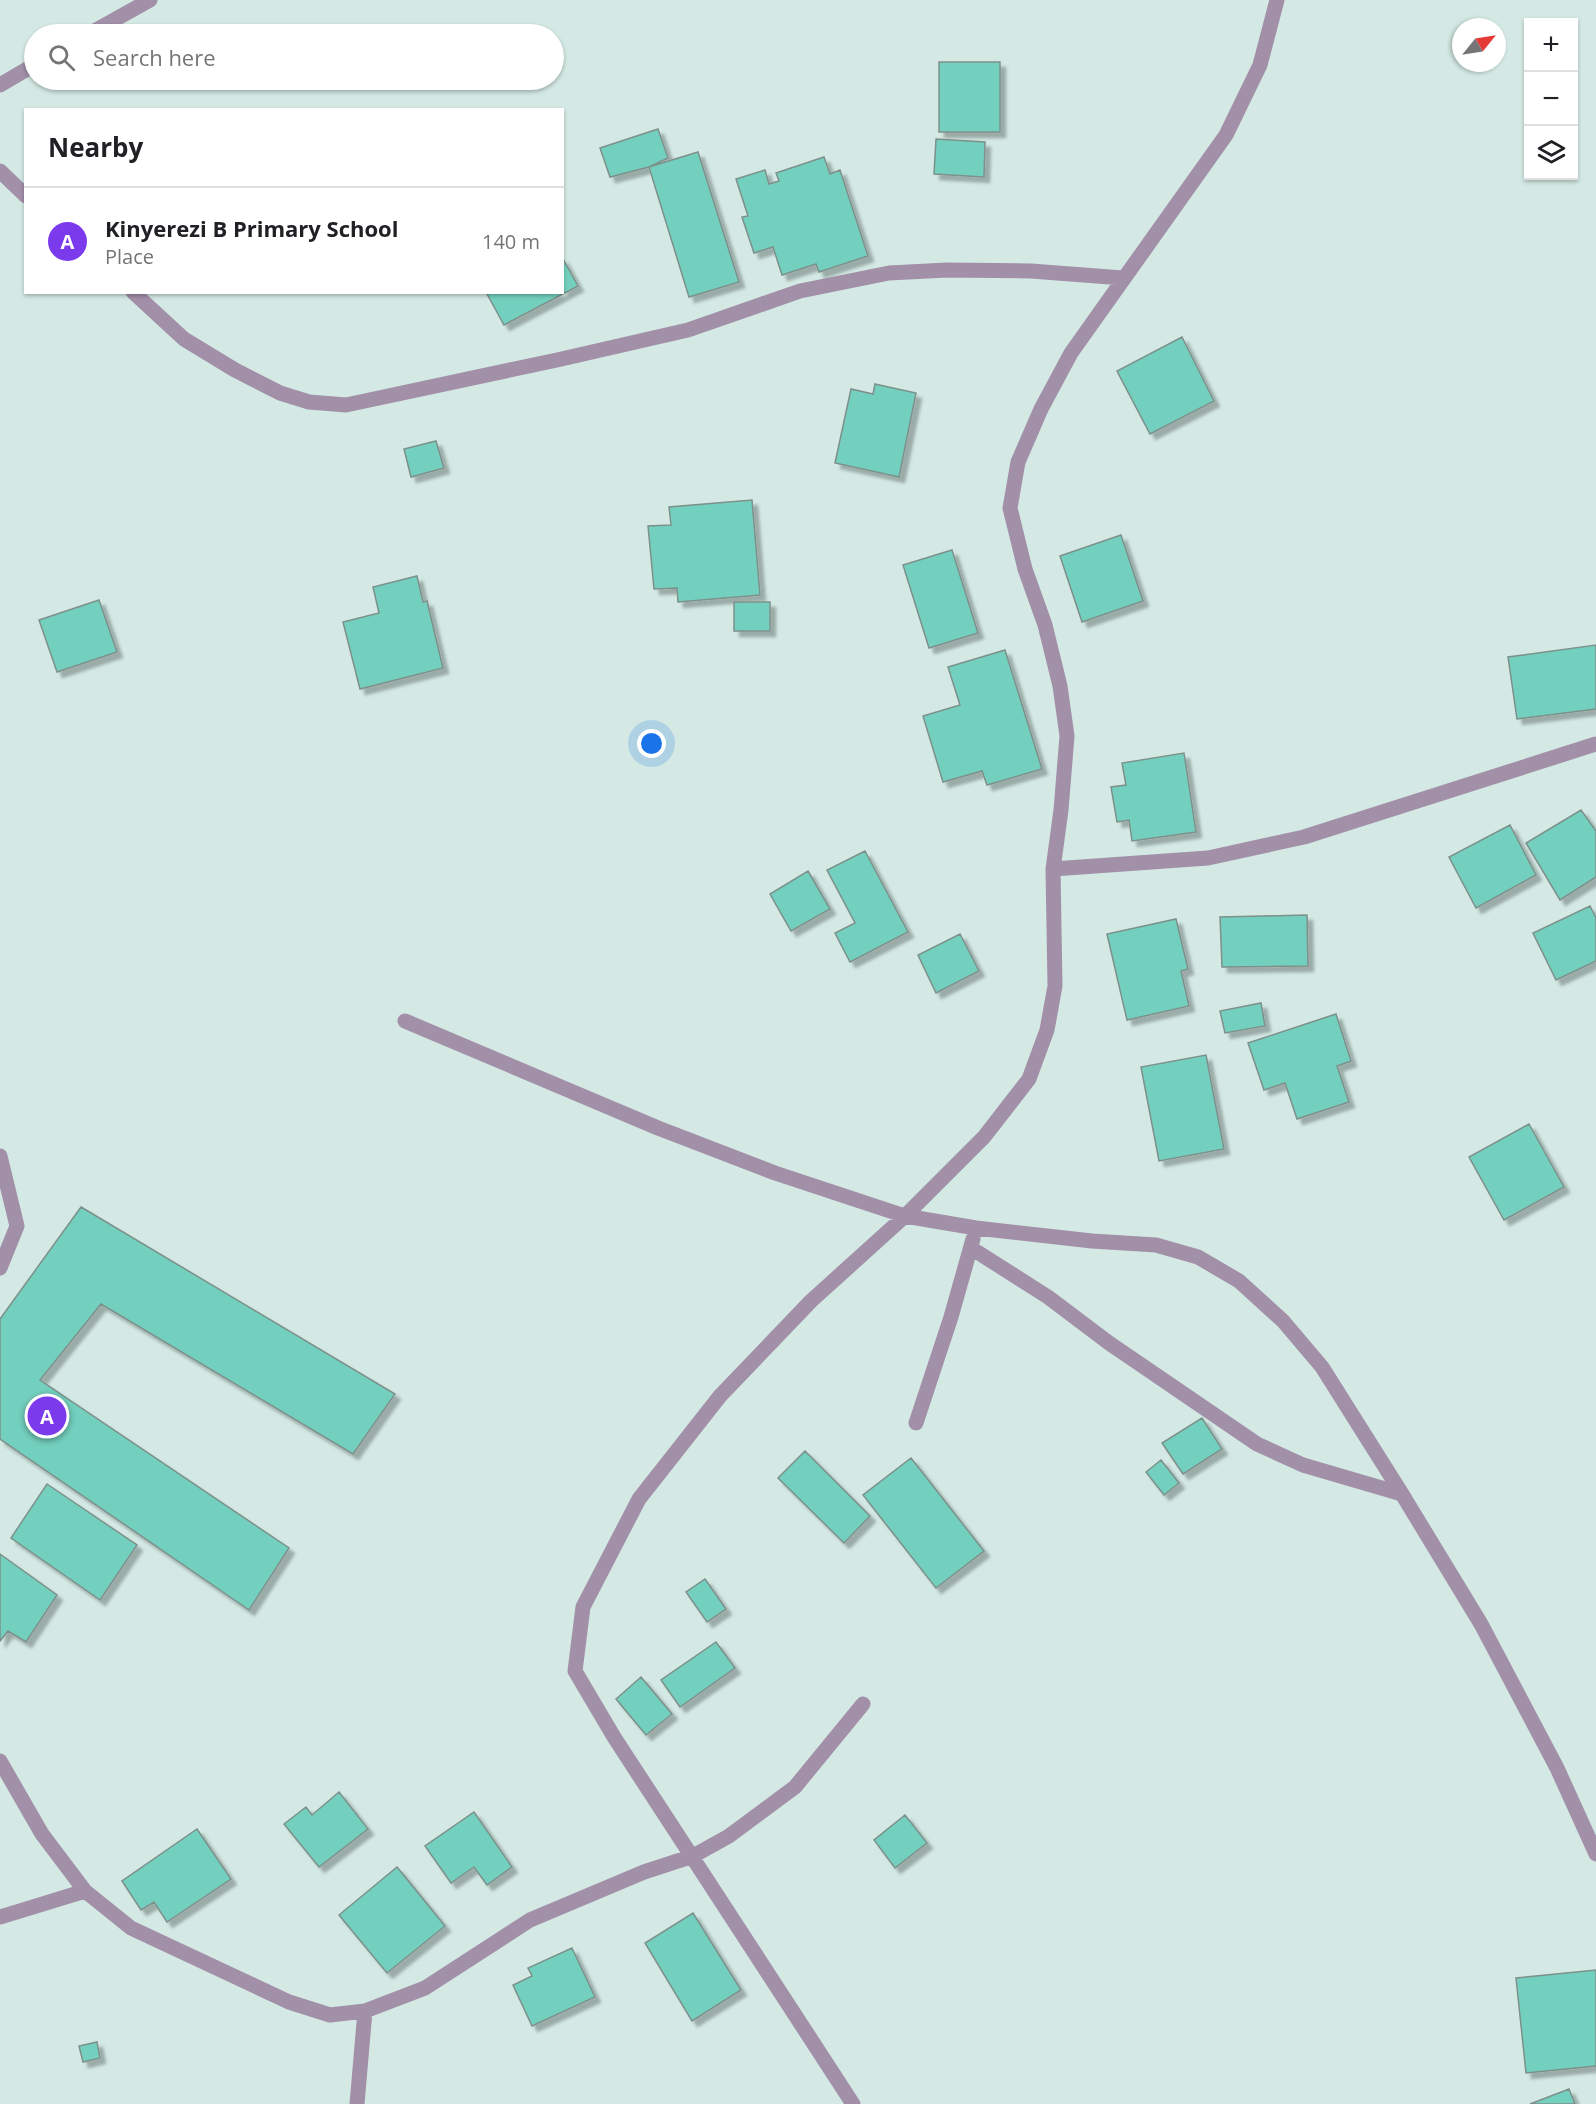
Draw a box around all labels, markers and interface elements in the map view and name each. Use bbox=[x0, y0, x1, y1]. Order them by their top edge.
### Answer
north arrow bbox=[1452, 18, 1506, 72]
map controls bbox=[1524, 18, 1578, 180]
button: + bbox=[1524, 18, 1578, 72]
search box bbox=[24, 24, 564, 90]
icon: search bbox=[45, 41, 78, 74]
text: Search here bbox=[93, 42, 216, 72]
button: − bbox=[1524, 72, 1578, 126]
button: layers bbox=[1524, 126, 1578, 180]
text: Nearby bbox=[48, 129, 143, 165]
text: Kinyerezi B Primary School bbox=[105, 213, 398, 243]
text: A bbox=[61, 228, 74, 255]
text: 140 m bbox=[482, 228, 540, 255]
text: Place bbox=[105, 243, 154, 270]
your location bbox=[637, 729, 666, 758]
pin: A bbox=[28, 1394, 66, 1438]

